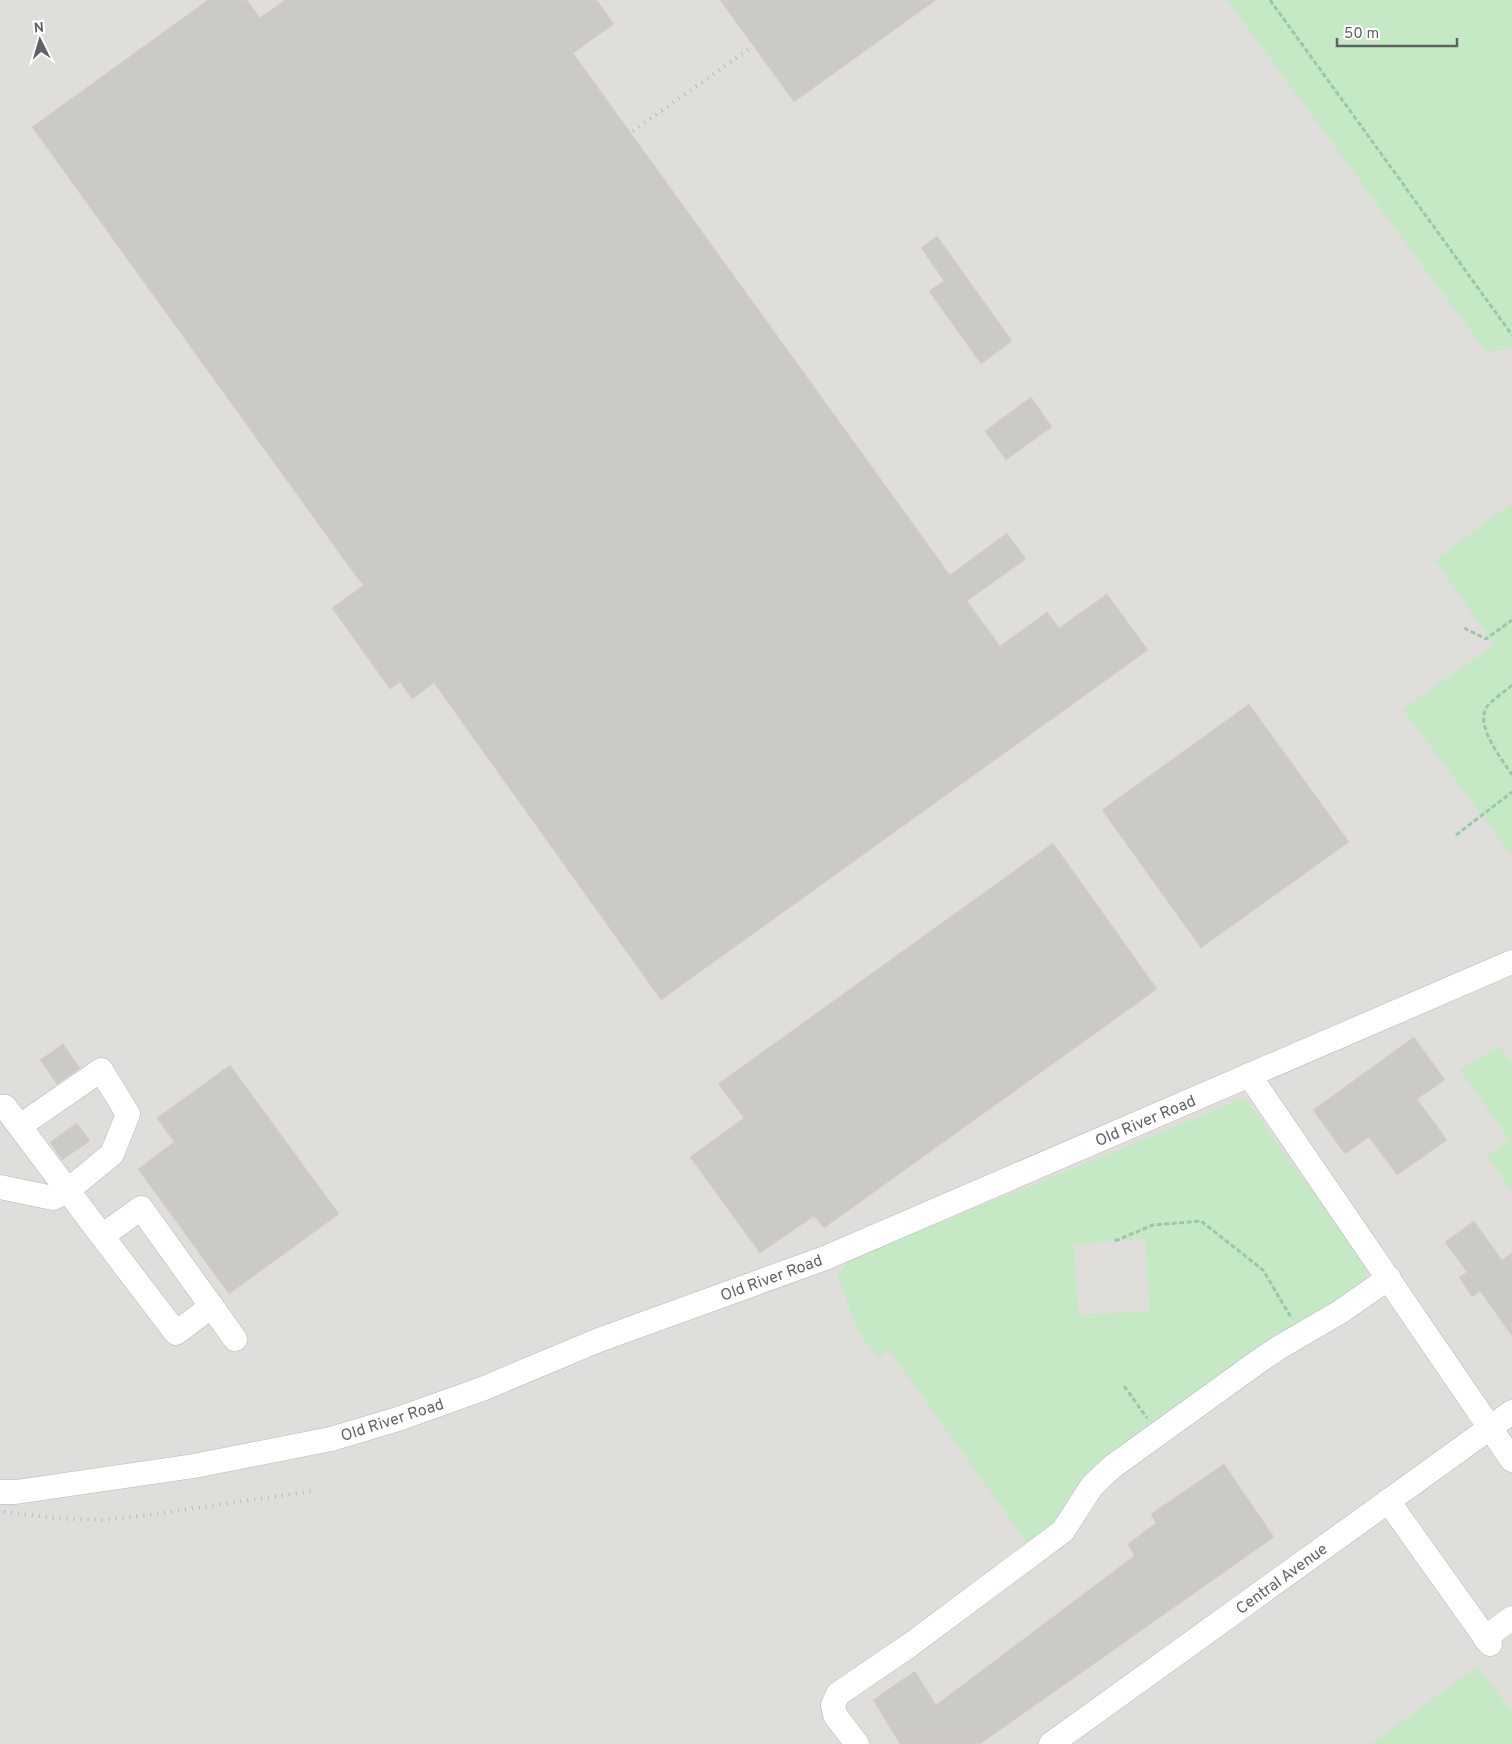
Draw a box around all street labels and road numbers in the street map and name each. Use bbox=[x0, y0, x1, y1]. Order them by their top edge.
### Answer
street label: Old River Road bbox=[1093, 1092, 1199, 1152]
street label: Old River Road bbox=[718, 1251, 825, 1307]
street label: Old River Road bbox=[339, 1395, 447, 1447]
street label: Central Avenue bbox=[1232, 1540, 1332, 1620]

